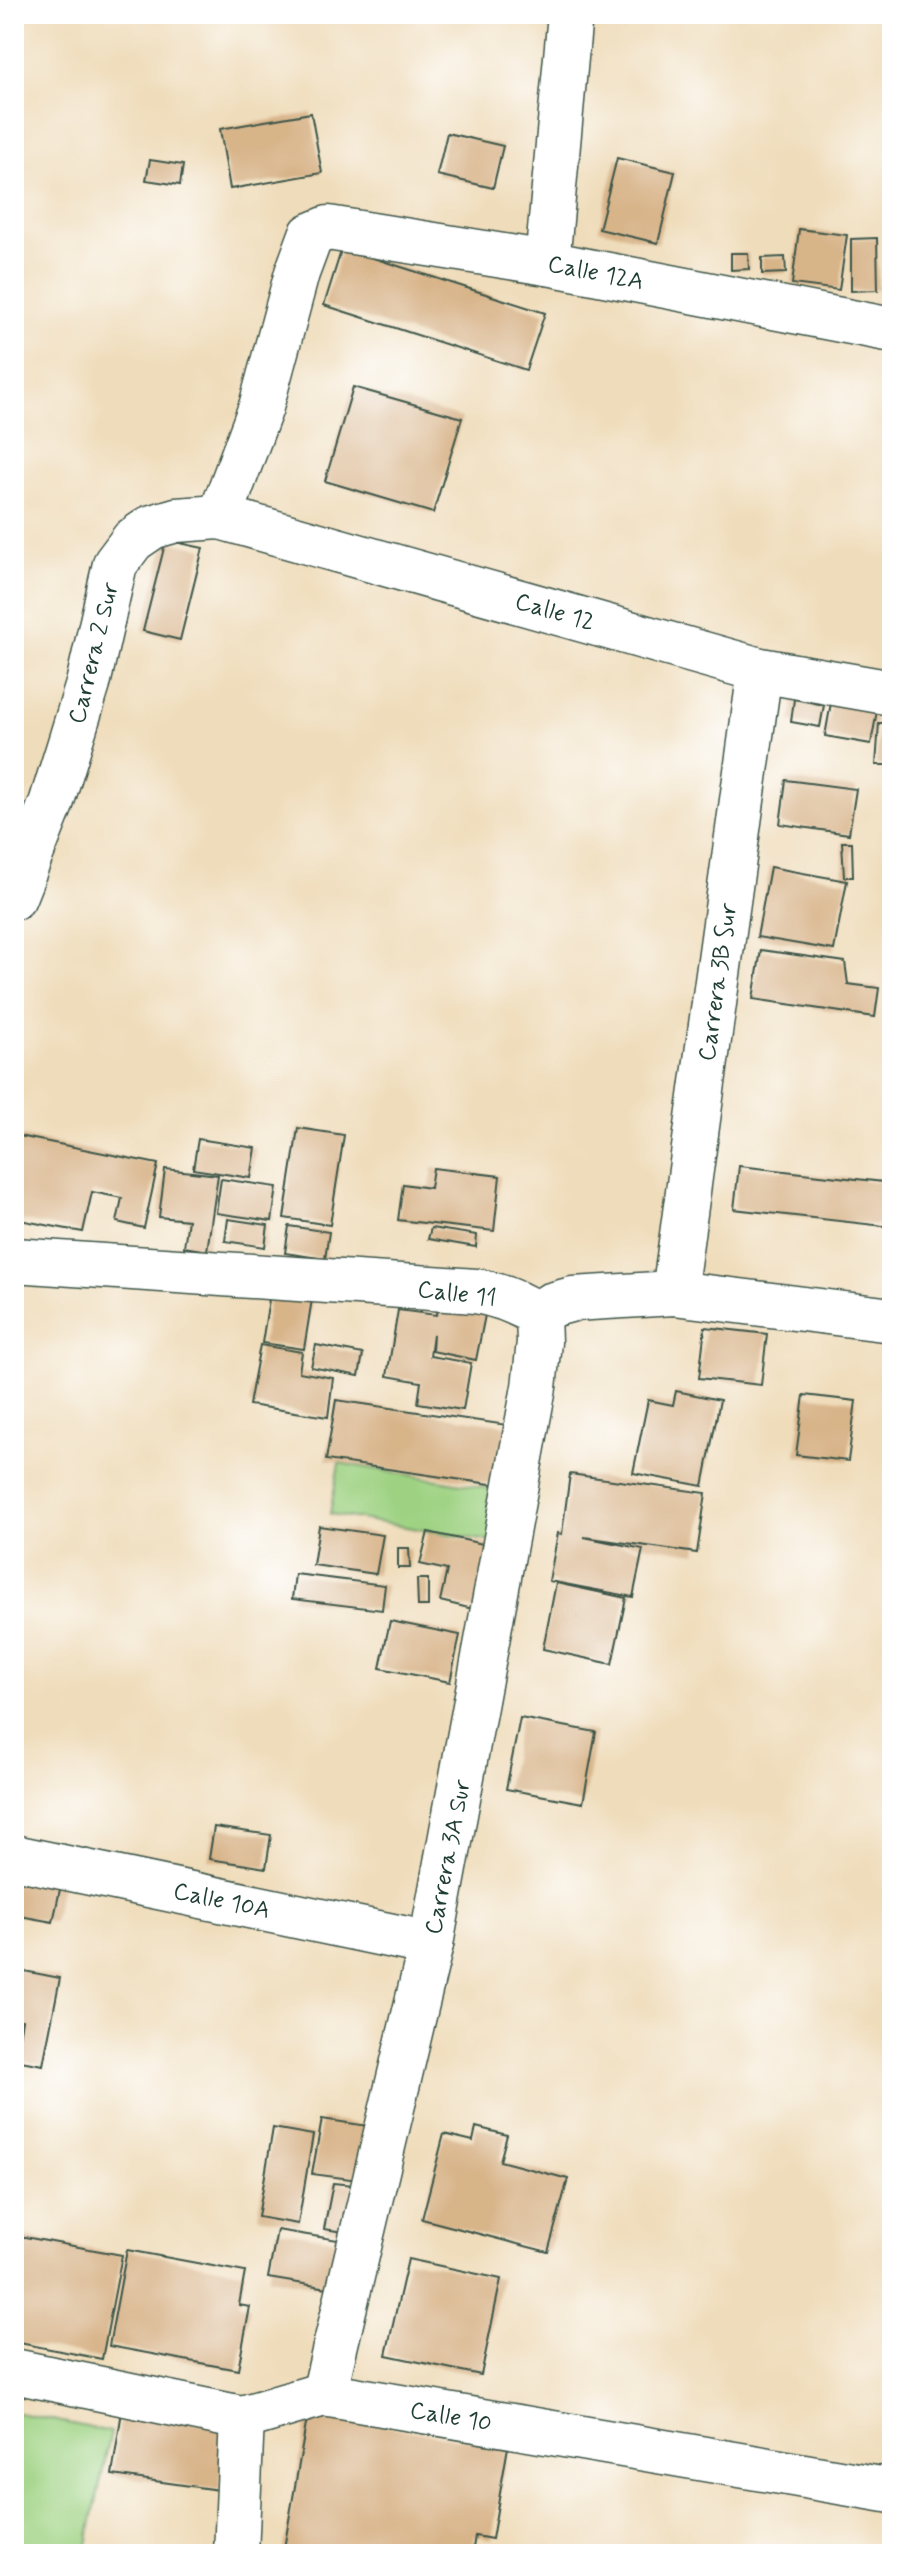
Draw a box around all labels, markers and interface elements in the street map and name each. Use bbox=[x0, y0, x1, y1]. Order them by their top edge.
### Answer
street label: Calle 12A bbox=[545, 249, 646, 298]
street label: Carrera 2 Sur bbox=[62, 579, 127, 727]
street label: Calle 12 bbox=[511, 586, 598, 639]
street label: Carrera 3B Sur bbox=[692, 900, 745, 1063]
street label: Calle 11 bbox=[416, 1274, 498, 1315]
street label: Carrera 3A Sur bbox=[418, 1777, 479, 1937]
street label: Calle 10A bbox=[170, 1876, 273, 1927]
street label: Calle 10 bbox=[407, 2395, 494, 2440]

